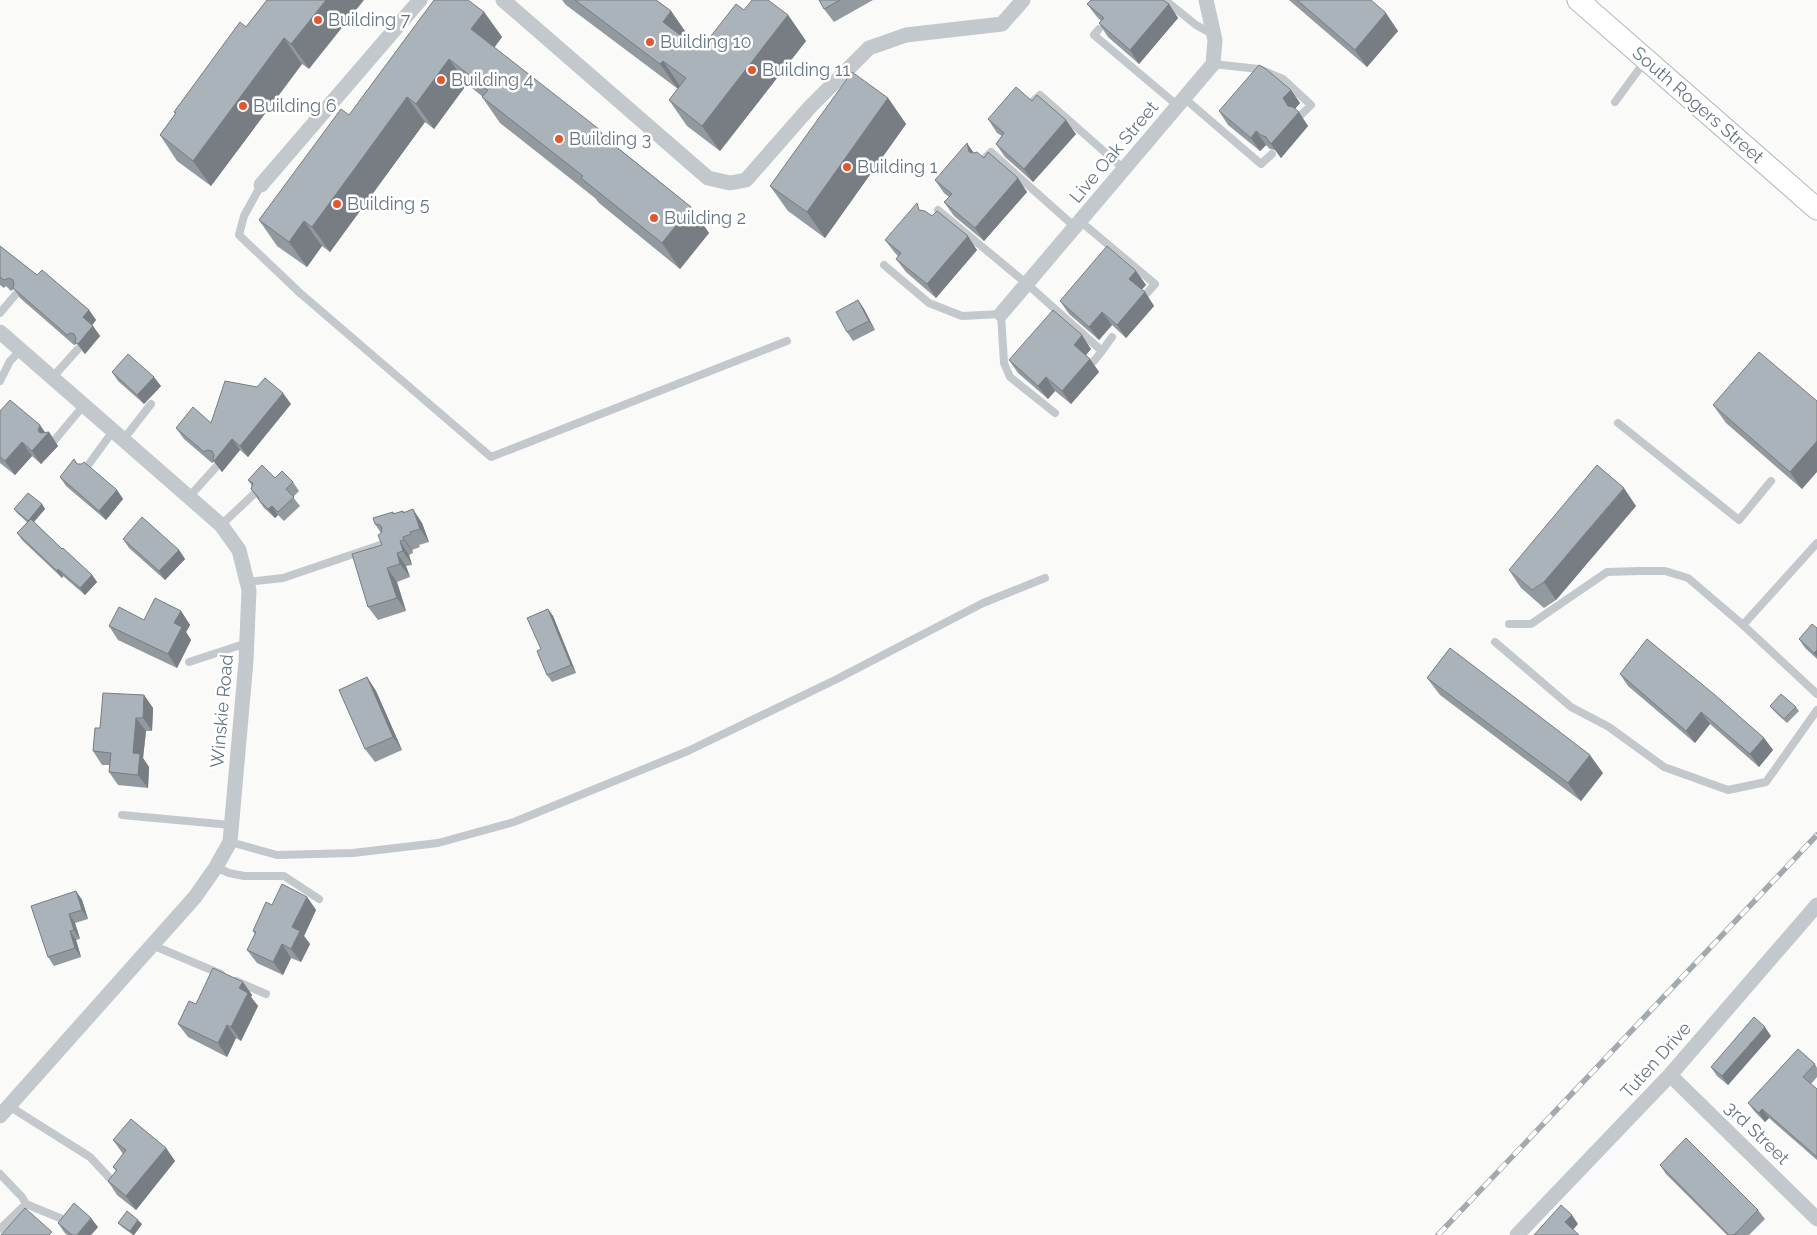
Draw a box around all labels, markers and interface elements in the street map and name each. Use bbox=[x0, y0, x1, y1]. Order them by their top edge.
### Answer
place label: Building 7 bbox=[328, 9, 411, 30]
marker: Building 7 bbox=[312, 14, 324, 26]
place label: Building 10 bbox=[660, 31, 752, 52]
marker: Building 10 bbox=[644, 36, 656, 48]
street label: South Rogers Street bbox=[1628, 42, 1768, 167]
place label: Building 11 bbox=[762, 59, 851, 80]
marker: Building 11 bbox=[746, 64, 758, 76]
place label: Building 4 bbox=[451, 69, 534, 90]
marker: Building 4 bbox=[435, 74, 447, 86]
place label: Building 6 bbox=[253, 95, 337, 116]
street label: Live Oak Street bbox=[1065, 97, 1162, 207]
marker: Building 6 bbox=[237, 100, 249, 112]
place label: Building 3 bbox=[569, 128, 651, 149]
marker: Building 3 bbox=[553, 133, 565, 145]
place label: Building 1 bbox=[857, 156, 938, 177]
marker: Building 1 bbox=[841, 161, 853, 173]
place label: Building 5 bbox=[347, 193, 430, 214]
marker: Building 5 bbox=[331, 198, 343, 210]
place label: Building 2 bbox=[664, 207, 746, 228]
marker: Building 2 bbox=[648, 212, 660, 224]
street label: Winskie Road bbox=[206, 653, 237, 769]
street label: Tuten Drive bbox=[1616, 1017, 1695, 1102]
street label: 3rd Street bbox=[1721, 1097, 1794, 1168]

